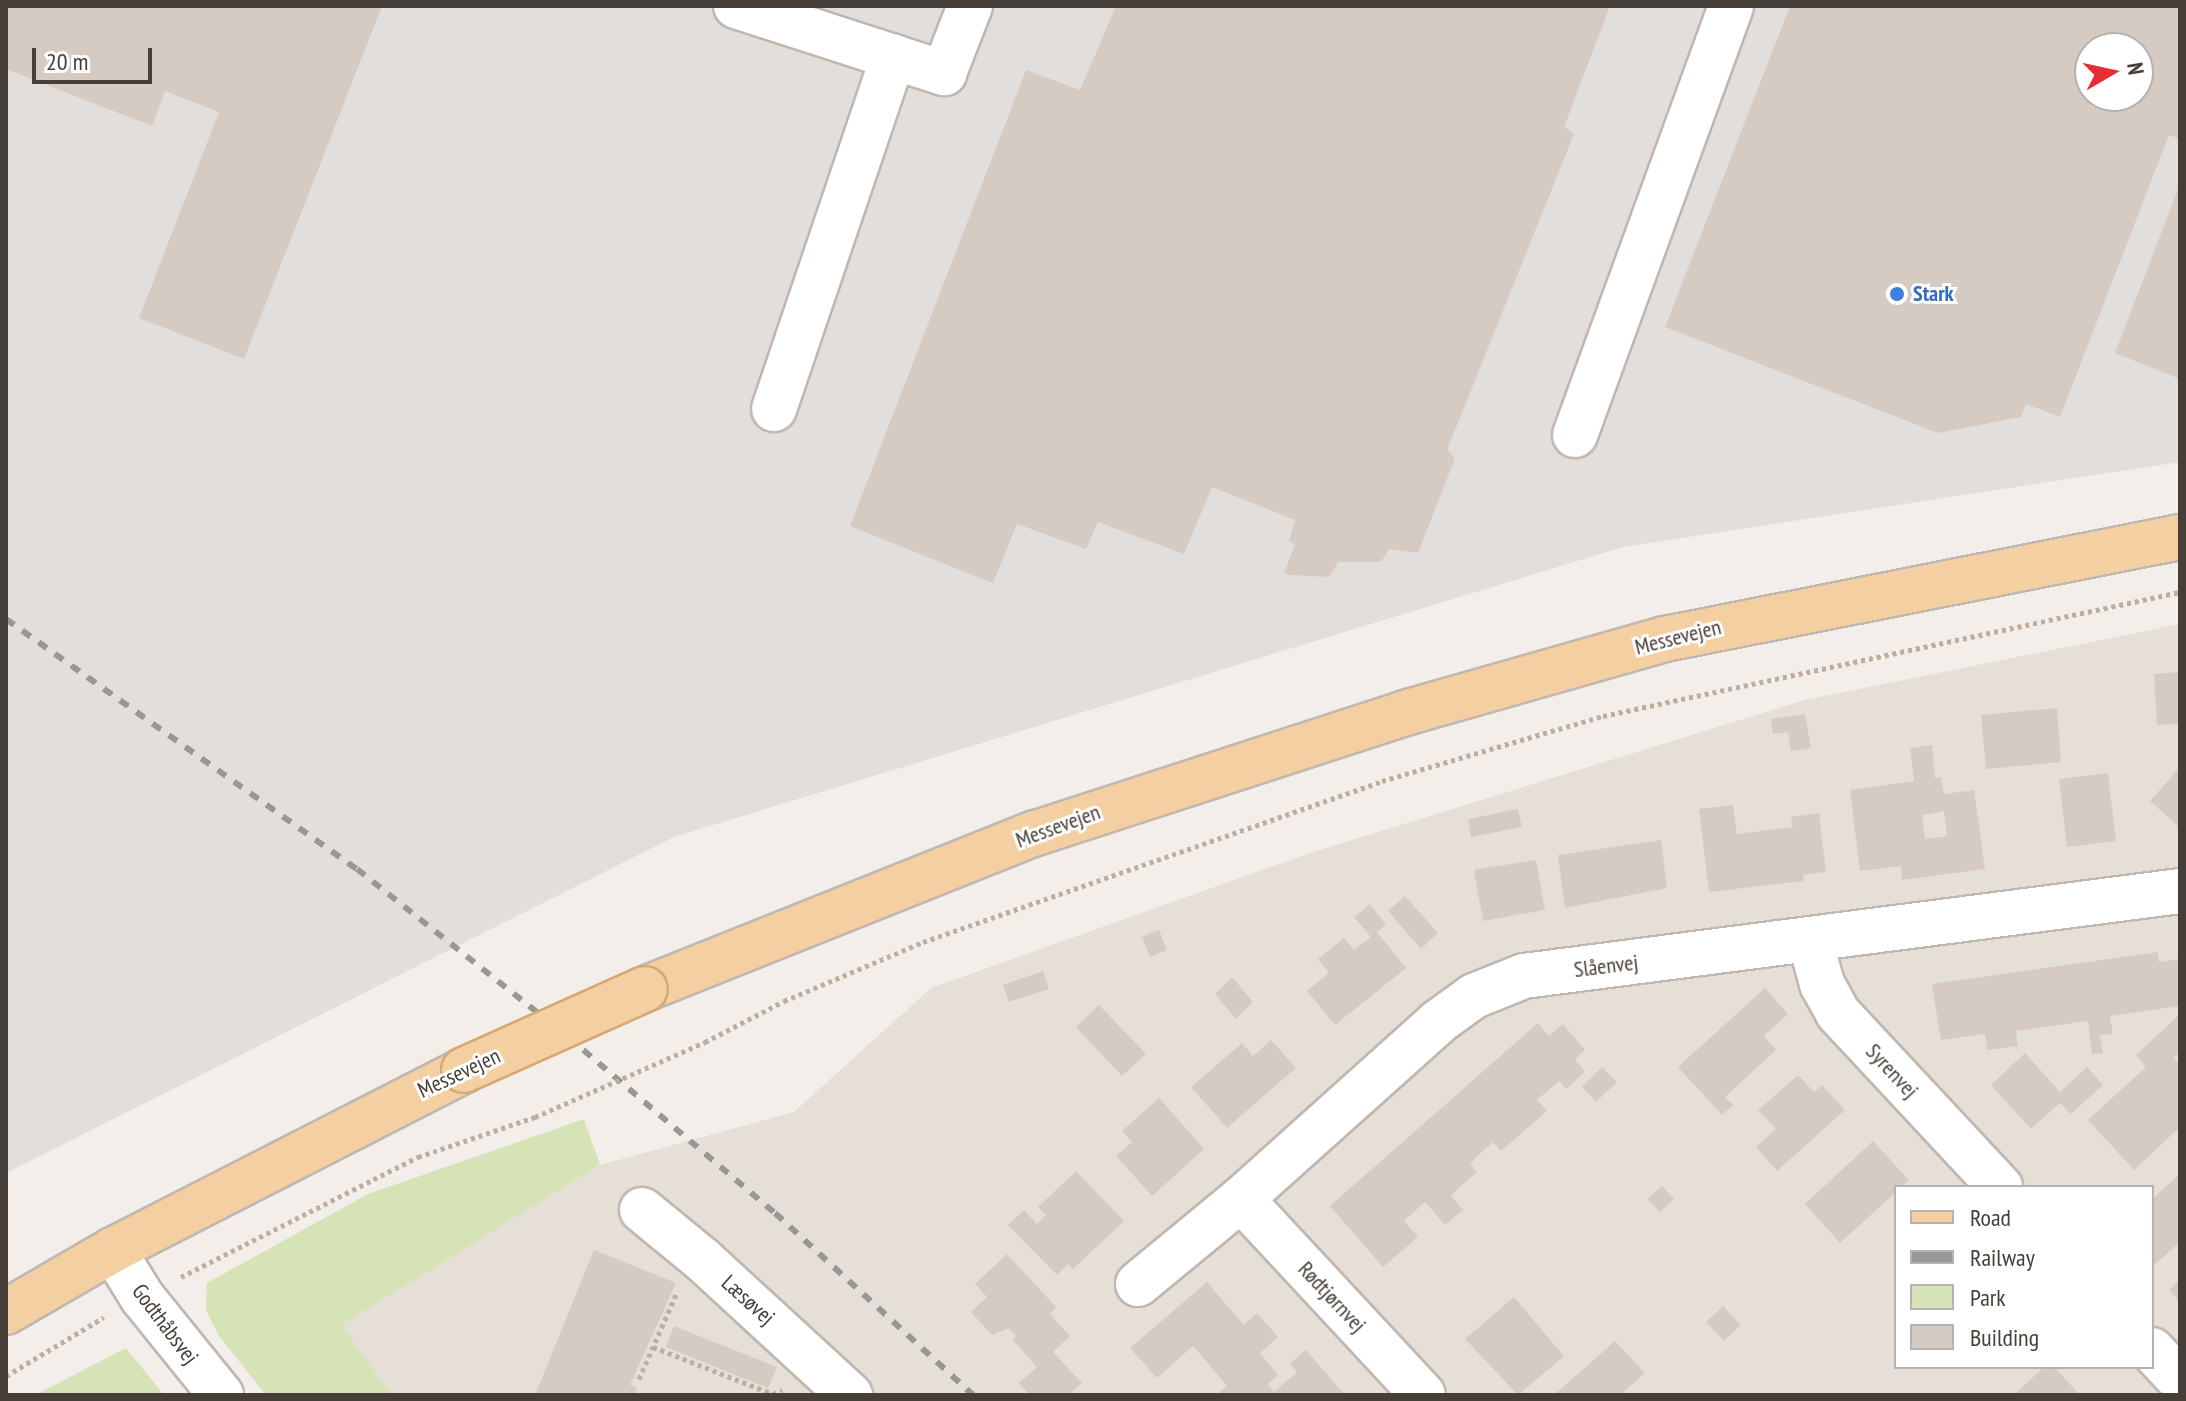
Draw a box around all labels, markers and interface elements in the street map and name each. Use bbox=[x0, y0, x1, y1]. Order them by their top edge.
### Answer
scale bar bbox=[36, 32, 156, 82]
north arrow bbox=[2074, 32, 2154, 112]
text: 20 m bbox=[46, 46, 88, 77]
text: N bbox=[2121, 60, 2150, 77]
place label: Stark bbox=[1913, 281, 1954, 307]
marker: Stark bbox=[1888, 285, 1906, 303]
street label: Messevejen bbox=[1632, 614, 1724, 660]
street label: Messevejen bbox=[1012, 799, 1104, 853]
street label: Slåenvej bbox=[1572, 949, 1640, 983]
street label: Syrenvej bbox=[1860, 1038, 1924, 1104]
street label: Messevejen bbox=[414, 1042, 504, 1104]
legend bbox=[1894, 1185, 2154, 1369]
text: Road bbox=[1970, 1202, 2011, 1233]
text: Railway bbox=[1970, 1242, 2035, 1273]
street label: Rødtjørnvej bbox=[1293, 1256, 1371, 1338]
street label: Læsøvej bbox=[716, 1269, 780, 1331]
street label: Godthåbsvej bbox=[126, 1279, 204, 1369]
text: Park bbox=[1970, 1282, 2006, 1313]
text: Building bbox=[1970, 1322, 2039, 1353]

